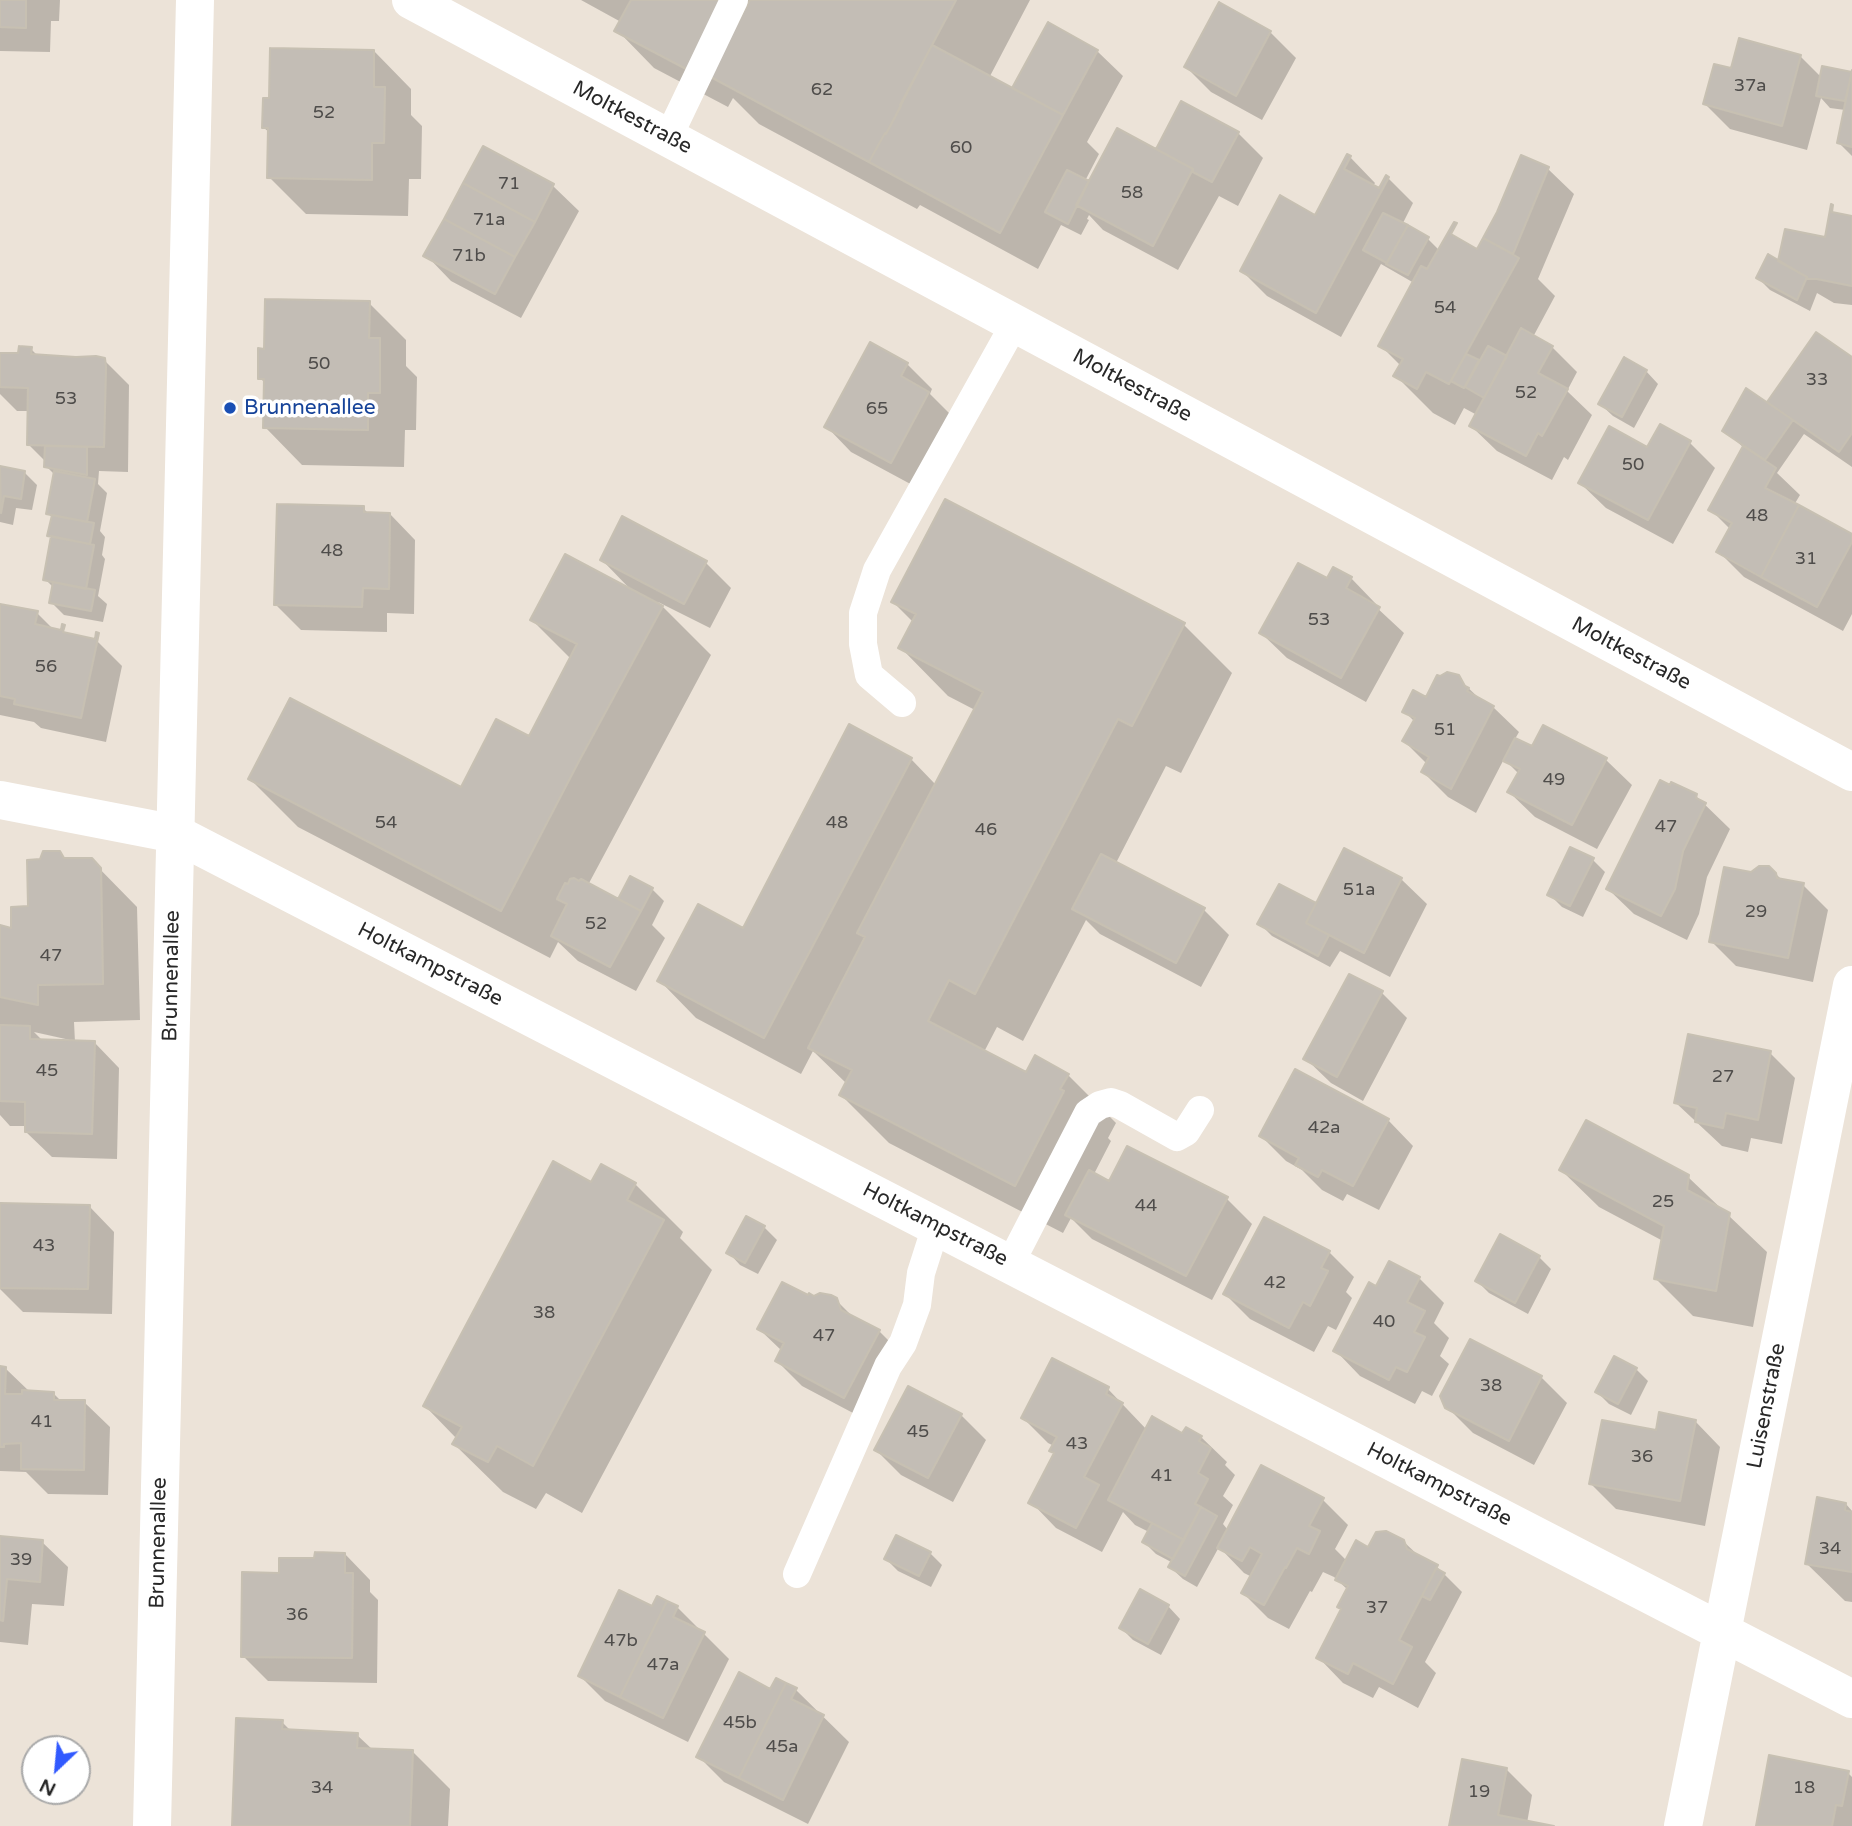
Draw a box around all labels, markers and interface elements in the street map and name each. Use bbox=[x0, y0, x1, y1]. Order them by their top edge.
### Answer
house number: 37a bbox=[1734, 75, 1766, 97]
street label: Moltkestraße bbox=[568, 76, 696, 160]
house number: 62 bbox=[811, 79, 833, 101]
house number: 52 bbox=[313, 102, 335, 124]
house number: 60 bbox=[950, 137, 972, 159]
house number: 71 bbox=[498, 173, 520, 195]
house number: 58 bbox=[1121, 182, 1143, 204]
house number: 71a bbox=[473, 209, 505, 231]
house number: 71b bbox=[452, 245, 486, 267]
house number: 54 bbox=[1434, 297, 1456, 319]
street label: Moltkestraße bbox=[1068, 344, 1196, 428]
house number: 50 bbox=[308, 353, 330, 375]
house number: 33 bbox=[1806, 369, 1828, 391]
house number: 52 bbox=[1515, 382, 1537, 404]
house number: 53 bbox=[55, 388, 77, 410]
place label: Brunnenallee bbox=[244, 395, 376, 421]
house number: 65 bbox=[866, 398, 888, 420]
marker: Brunnenallee bbox=[222, 400, 238, 416]
house number: 50 bbox=[1622, 454, 1644, 476]
house number: 48 bbox=[1746, 505, 1768, 527]
house number: 48 bbox=[321, 540, 343, 562]
house number: 31 bbox=[1795, 548, 1817, 570]
house number: 53 bbox=[1308, 609, 1330, 631]
street label: Moltkestraße bbox=[1567, 612, 1695, 696]
house number: 56 bbox=[35, 656, 57, 678]
house number: 51 bbox=[1434, 719, 1456, 741]
house number: 49 bbox=[1543, 769, 1565, 791]
house number: 54 bbox=[375, 812, 397, 834]
house number: 48 bbox=[826, 812, 848, 834]
house number: 47 bbox=[1655, 816, 1677, 838]
house number: 46 bbox=[975, 819, 997, 841]
house number: 51a bbox=[1343, 879, 1375, 901]
house number: 29 bbox=[1745, 901, 1767, 923]
street label: Brunnenallee bbox=[158, 910, 186, 1042]
house number: 52 bbox=[585, 913, 607, 935]
street label: Holtkampstraße bbox=[353, 918, 507, 1012]
house number: 47 bbox=[40, 945, 62, 967]
house number: 45 bbox=[36, 1060, 58, 1082]
house number: 27 bbox=[1712, 1066, 1734, 1088]
house number: 42a bbox=[1308, 1117, 1340, 1139]
street label: Holtkampstraße bbox=[858, 1178, 1012, 1272]
house number: 25 bbox=[1652, 1191, 1674, 1213]
house number: 44 bbox=[1135, 1195, 1157, 1217]
house number: 43 bbox=[33, 1235, 55, 1257]
house number: 42 bbox=[1264, 1272, 1286, 1294]
house number: 38 bbox=[533, 1302, 555, 1324]
house number: 40 bbox=[1373, 1311, 1395, 1333]
house number: 47 bbox=[813, 1325, 835, 1347]
street label: Luisenstraße bbox=[1742, 1341, 1792, 1471]
house number: 38 bbox=[1480, 1375, 1502, 1397]
house number: 41 bbox=[31, 1411, 53, 1433]
house number: 45 bbox=[907, 1421, 929, 1443]
house number: 43 bbox=[1066, 1433, 1088, 1455]
street label: Holtkampstraße bbox=[1362, 1438, 1516, 1532]
house number: 36 bbox=[1631, 1446, 1653, 1468]
house number: 41 bbox=[1151, 1465, 1173, 1487]
street label: Brunnenallee bbox=[145, 1477, 173, 1609]
house number: 34 bbox=[1819, 1538, 1841, 1560]
house number: 39 bbox=[10, 1549, 32, 1571]
house number: 37 bbox=[1366, 1597, 1388, 1619]
house number: 36 bbox=[286, 1604, 308, 1626]
house number: 47b bbox=[604, 1630, 638, 1652]
house number: 47a bbox=[647, 1654, 679, 1676]
house number: 45b bbox=[723, 1712, 757, 1734]
north arrow bbox=[21, 1735, 91, 1805]
house number: 45a bbox=[766, 1736, 798, 1758]
text: N bbox=[36, 1774, 59, 1800]
house number: 34 bbox=[311, 1777, 333, 1799]
house number: 18 bbox=[1793, 1777, 1815, 1799]
house number: 19 bbox=[1468, 1781, 1490, 1803]

